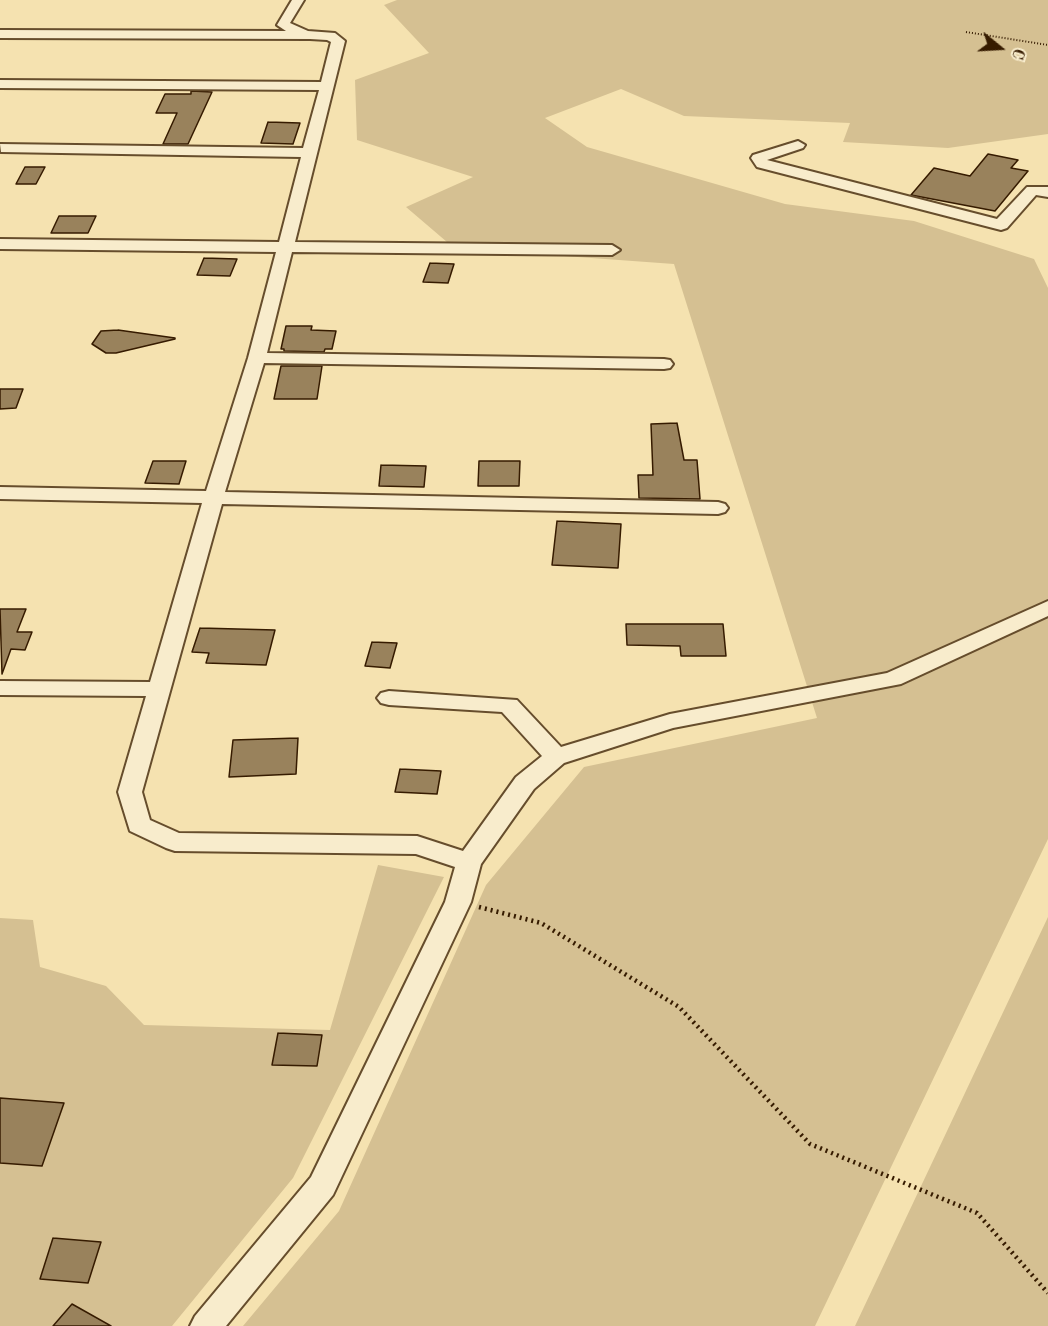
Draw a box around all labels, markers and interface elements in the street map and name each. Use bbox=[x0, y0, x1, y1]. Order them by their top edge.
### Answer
north arrow bbox=[970, 18, 1030, 78]
text: С bbox=[1008, 46, 1026, 61]

